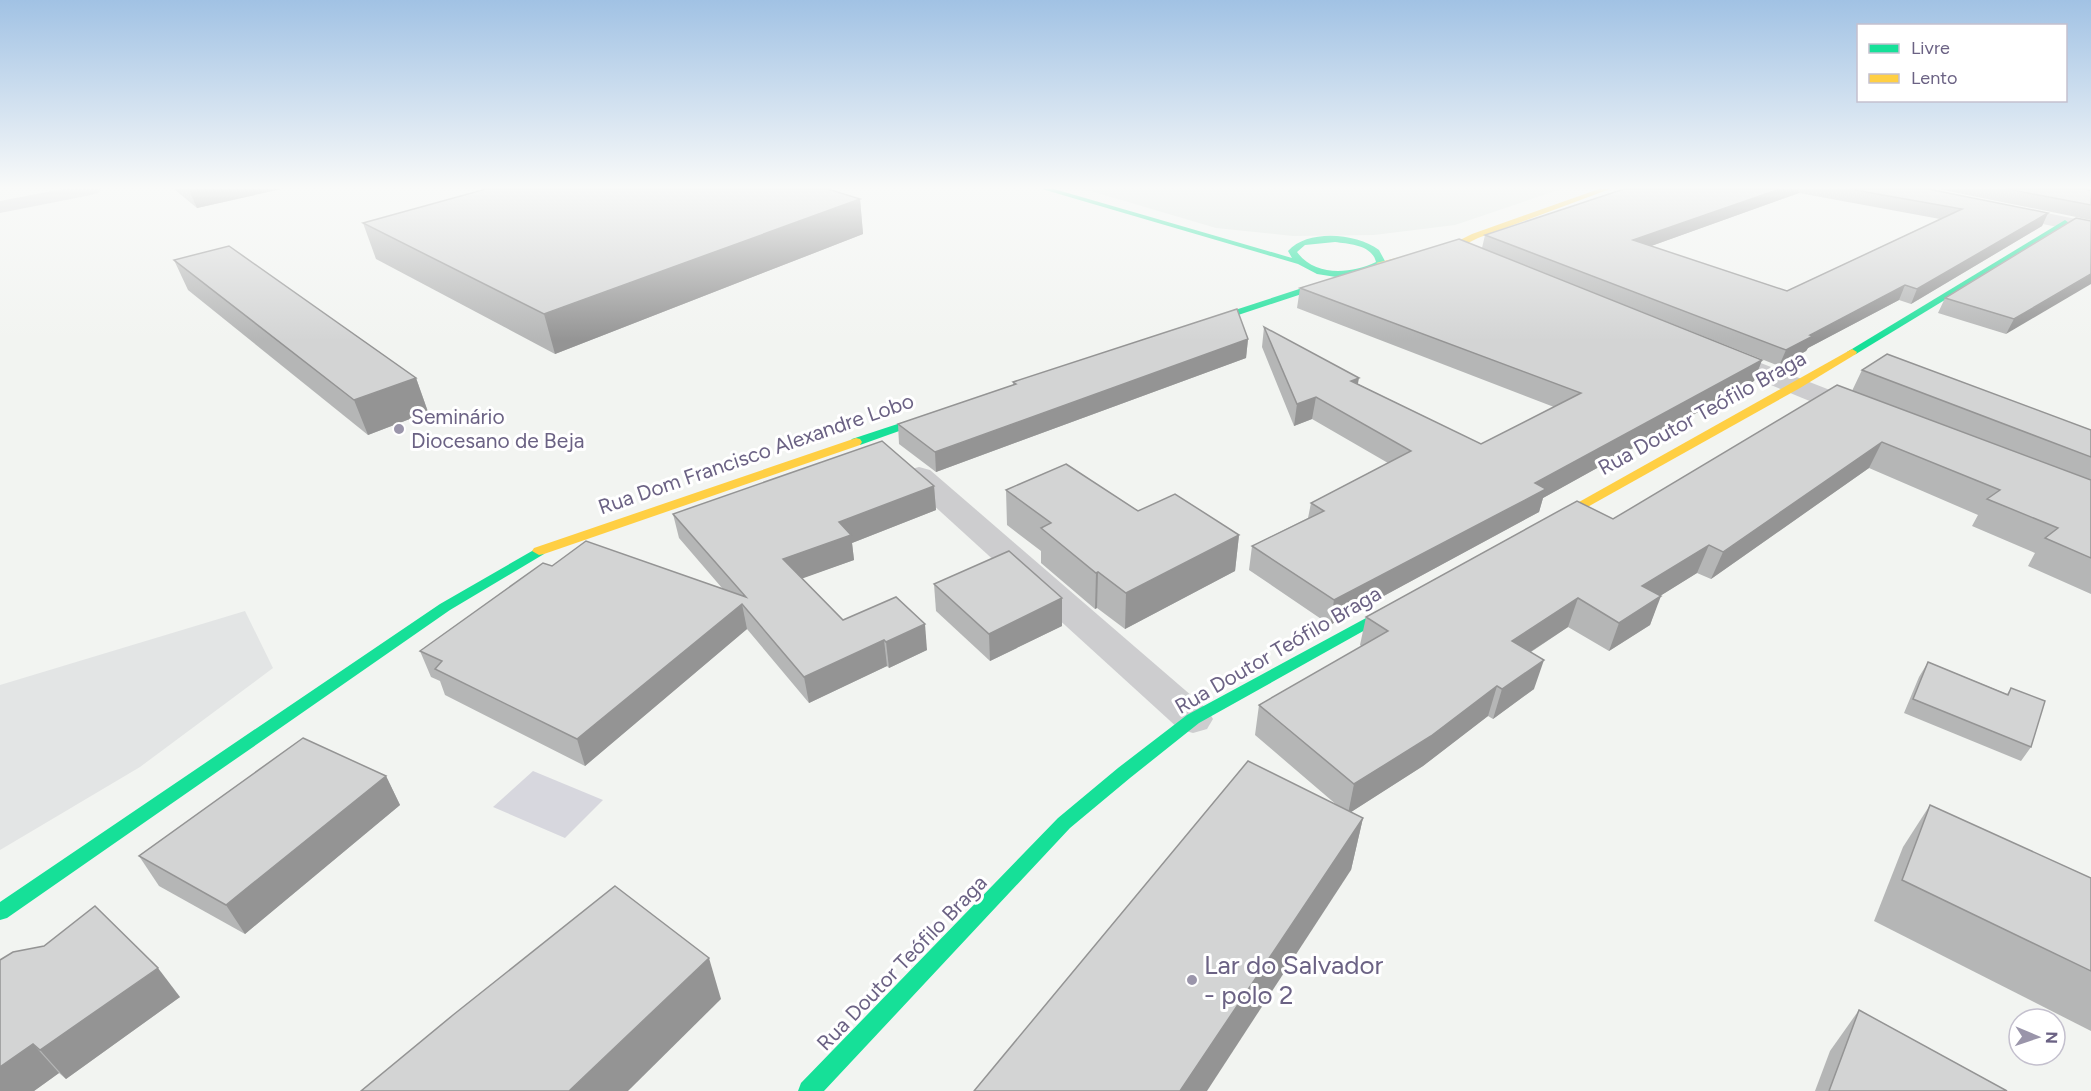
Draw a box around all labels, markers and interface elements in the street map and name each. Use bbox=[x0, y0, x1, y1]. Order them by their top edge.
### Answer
legend bbox=[1857, 24, 2067, 102]
text: Livre bbox=[1911, 37, 1950, 59]
text: Lento bbox=[1911, 67, 1957, 89]
street label: Rua Doutor Teófilo Braga bbox=[1594, 345, 1810, 480]
street label: Rua Dom Francisco Alexandre Lobo bbox=[595, 388, 917, 519]
place label: Seminário Diocesano de Beja bbox=[411, 404, 585, 453]
marker: Seminário Diocesano de Beja bbox=[392, 422, 406, 436]
street label: Rua Doutor Teófilo Braga bbox=[1170, 580, 1385, 719]
street label: Rua Doutor Teófilo Braga bbox=[811, 870, 992, 1055]
place label: Lar do Salvador - polo 2 bbox=[1204, 949, 1383, 1011]
marker: Lar do Salvador - polo 2 bbox=[1185, 973, 1199, 987]
north arrow bbox=[2007, 1007, 2067, 1067]
text: N bbox=[2042, 1031, 2061, 1044]

